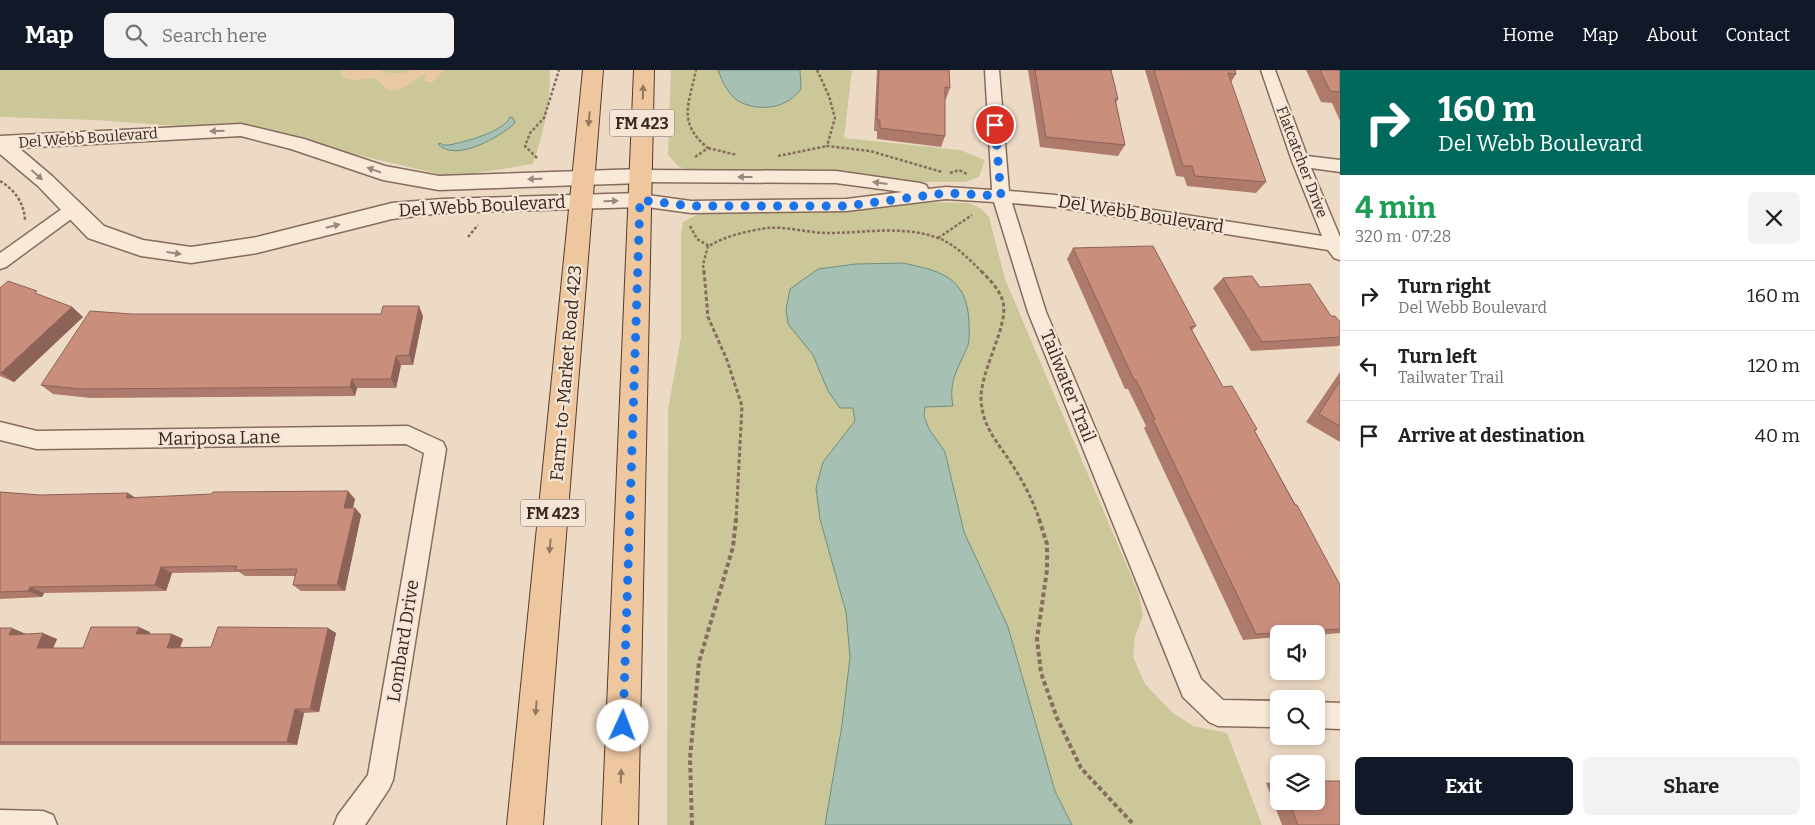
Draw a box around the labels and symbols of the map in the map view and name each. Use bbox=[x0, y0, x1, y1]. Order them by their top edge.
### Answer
one-way arrow bbox=[640, 84, 648, 100]
pin bbox=[974, 104, 1016, 146]
street label: Flatcatcher Drive bbox=[1272, 104, 1332, 220]
road number: FM 423 bbox=[610, 110, 674, 136]
one-way arrow bbox=[584, 111, 592, 127]
street label: Del Webb Boulevard bbox=[18, 124, 158, 152]
one-way arrow bbox=[209, 127, 225, 135]
one-way arrow bbox=[366, 166, 381, 173]
one-way arrow bbox=[31, 170, 44, 181]
one-way arrow bbox=[737, 172, 753, 180]
one-way arrow bbox=[527, 175, 543, 183]
one-way arrow bbox=[872, 179, 888, 187]
street label: Del Webb Boulevard bbox=[1057, 190, 1226, 238]
street label: Del Webb Boulevard bbox=[398, 191, 567, 221]
one-way arrow bbox=[603, 197, 619, 205]
one-way arrow bbox=[325, 222, 340, 230]
one-way arrow bbox=[166, 249, 182, 257]
street label: Farm-to-Market Road 423 bbox=[546, 264, 586, 482]
street label: Tailwater Trail bbox=[1036, 327, 1100, 445]
street label: Mariposa Lane bbox=[158, 426, 280, 450]
road number: FM 423 bbox=[520, 499, 586, 526]
one-way arrow bbox=[546, 538, 554, 554]
street label: Lombard Drive bbox=[382, 578, 424, 704]
position arrow bbox=[596, 699, 648, 751]
one-way arrow bbox=[531, 700, 539, 716]
one-way arrow bbox=[618, 768, 626, 784]

